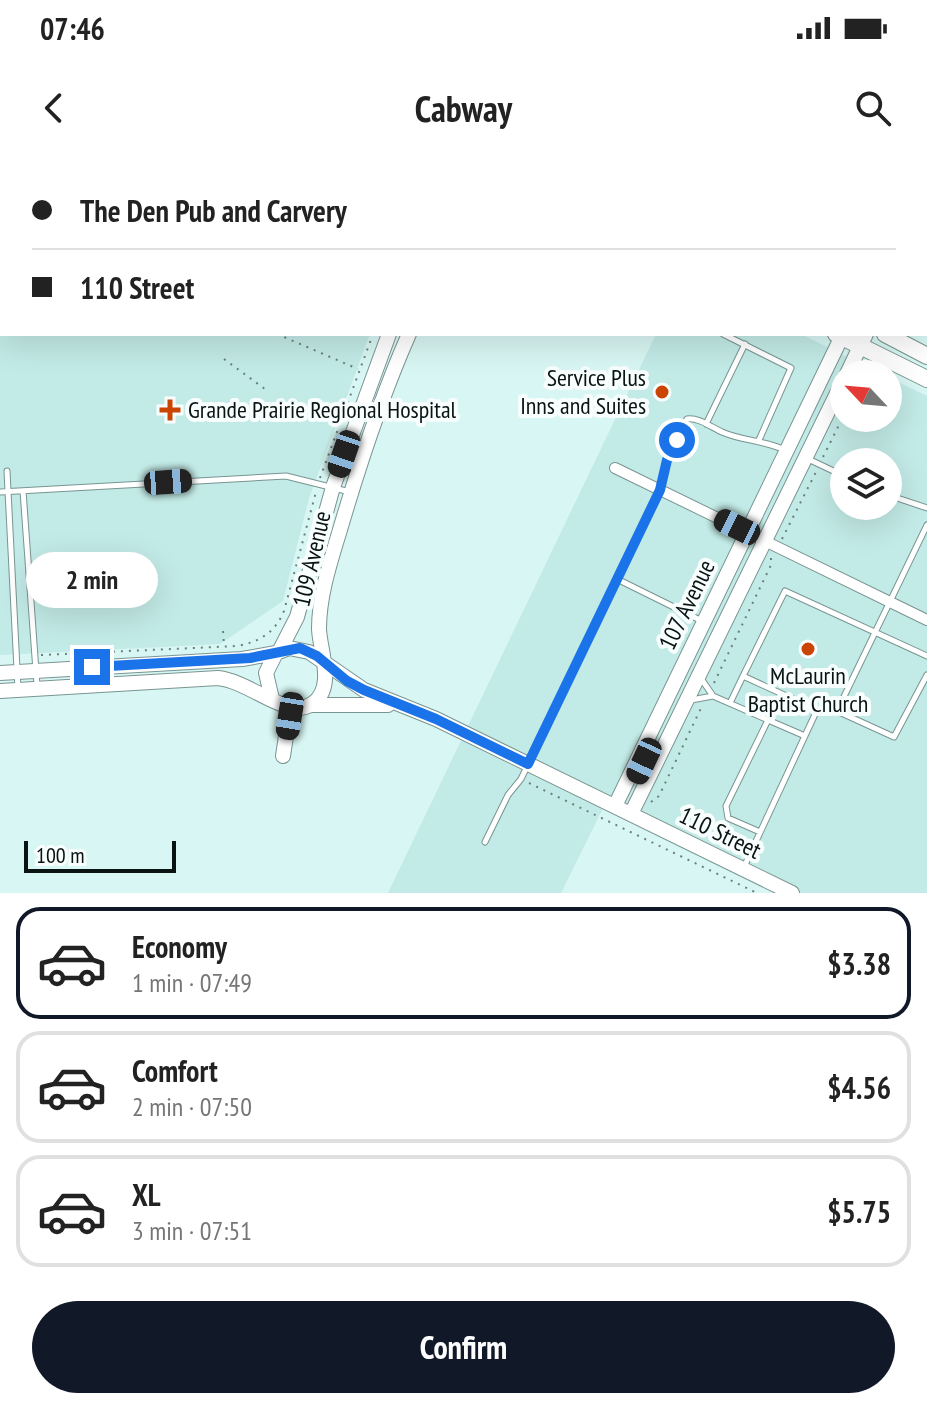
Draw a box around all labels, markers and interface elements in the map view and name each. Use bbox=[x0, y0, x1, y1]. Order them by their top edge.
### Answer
text: 07:46 bbox=[40, 9, 105, 48]
text: Cabway bbox=[415, 85, 512, 132]
icon: back bbox=[32, 86, 76, 130]
icon: search bbox=[851, 86, 895, 130]
text: The Den Pub and Carvery bbox=[80, 191, 347, 230]
text: 110 Street bbox=[80, 268, 194, 307]
north arrow bbox=[830, 360, 902, 432]
map controls bbox=[830, 360, 902, 520]
place label: Service Plus Inns and Suites bbox=[520, 362, 646, 421]
marker: Service Plus Inns and Suites bbox=[653, 383, 671, 401]
place label: Grande Prairie Regional Hospital bbox=[188, 394, 457, 425]
marker: Grande Prairie Regional Hospital bbox=[159, 399, 181, 421]
route start bbox=[659, 422, 695, 458]
car bbox=[325, 427, 363, 481]
button: layers bbox=[830, 448, 902, 520]
car bbox=[143, 468, 193, 496]
car bbox=[710, 506, 764, 548]
street label: 109 Avenue bbox=[285, 508, 338, 610]
callout: 2 min bbox=[26, 551, 158, 607]
street label: 107 Avenue bbox=[651, 555, 722, 655]
text: 2 min bbox=[66, 563, 118, 596]
marker: McLaurin Baptist Church bbox=[799, 640, 817, 658]
route end bbox=[74, 649, 110, 685]
place label: McLaurin Baptist Church bbox=[748, 660, 868, 719]
car bbox=[274, 690, 306, 742]
car bbox=[623, 734, 665, 788]
street label: 110 Street bbox=[674, 800, 767, 866]
scale bar bbox=[24, 837, 176, 873]
text: 100 m bbox=[36, 841, 85, 869]
icon: car bbox=[36, 927, 108, 999]
text: Economy bbox=[132, 927, 227, 966]
text: $3.38 bbox=[827, 944, 891, 983]
text: 1 min · 07:49 bbox=[132, 966, 252, 999]
icon: car bbox=[36, 1051, 108, 1123]
text: Comfort bbox=[132, 1051, 218, 1090]
text: $4.56 bbox=[827, 1068, 891, 1107]
text: 2 min · 07:50 bbox=[132, 1090, 252, 1123]
icon: car bbox=[36, 1175, 108, 1247]
text: XL bbox=[132, 1175, 161, 1214]
text: $5.75 bbox=[827, 1192, 891, 1231]
text: 3 min · 07:51 bbox=[132, 1214, 252, 1247]
button: Confirm bbox=[32, 1301, 895, 1393]

